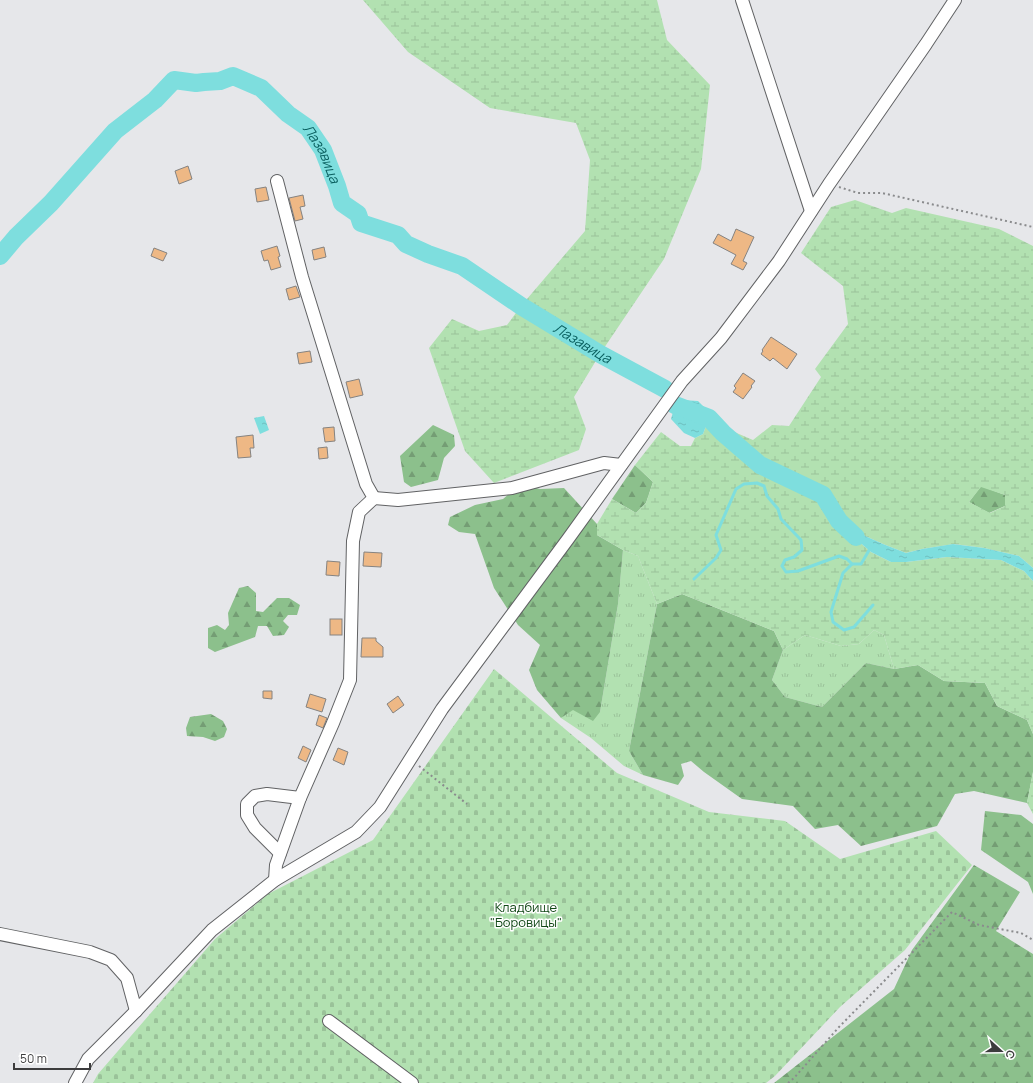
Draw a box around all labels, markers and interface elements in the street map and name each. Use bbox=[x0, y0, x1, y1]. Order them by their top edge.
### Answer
water label: Лазавица bbox=[299, 120, 345, 187]
water label: Лазавица bbox=[550, 318, 616, 368]
park label: Кладбище "Боровицы" bbox=[490, 898, 562, 931]
north arrow bbox=[981, 1031, 1021, 1071]
scale bar bbox=[14, 1045, 90, 1071]
text: С bbox=[1002, 1048, 1019, 1061]
text: 50 m bbox=[20, 1050, 47, 1067]

